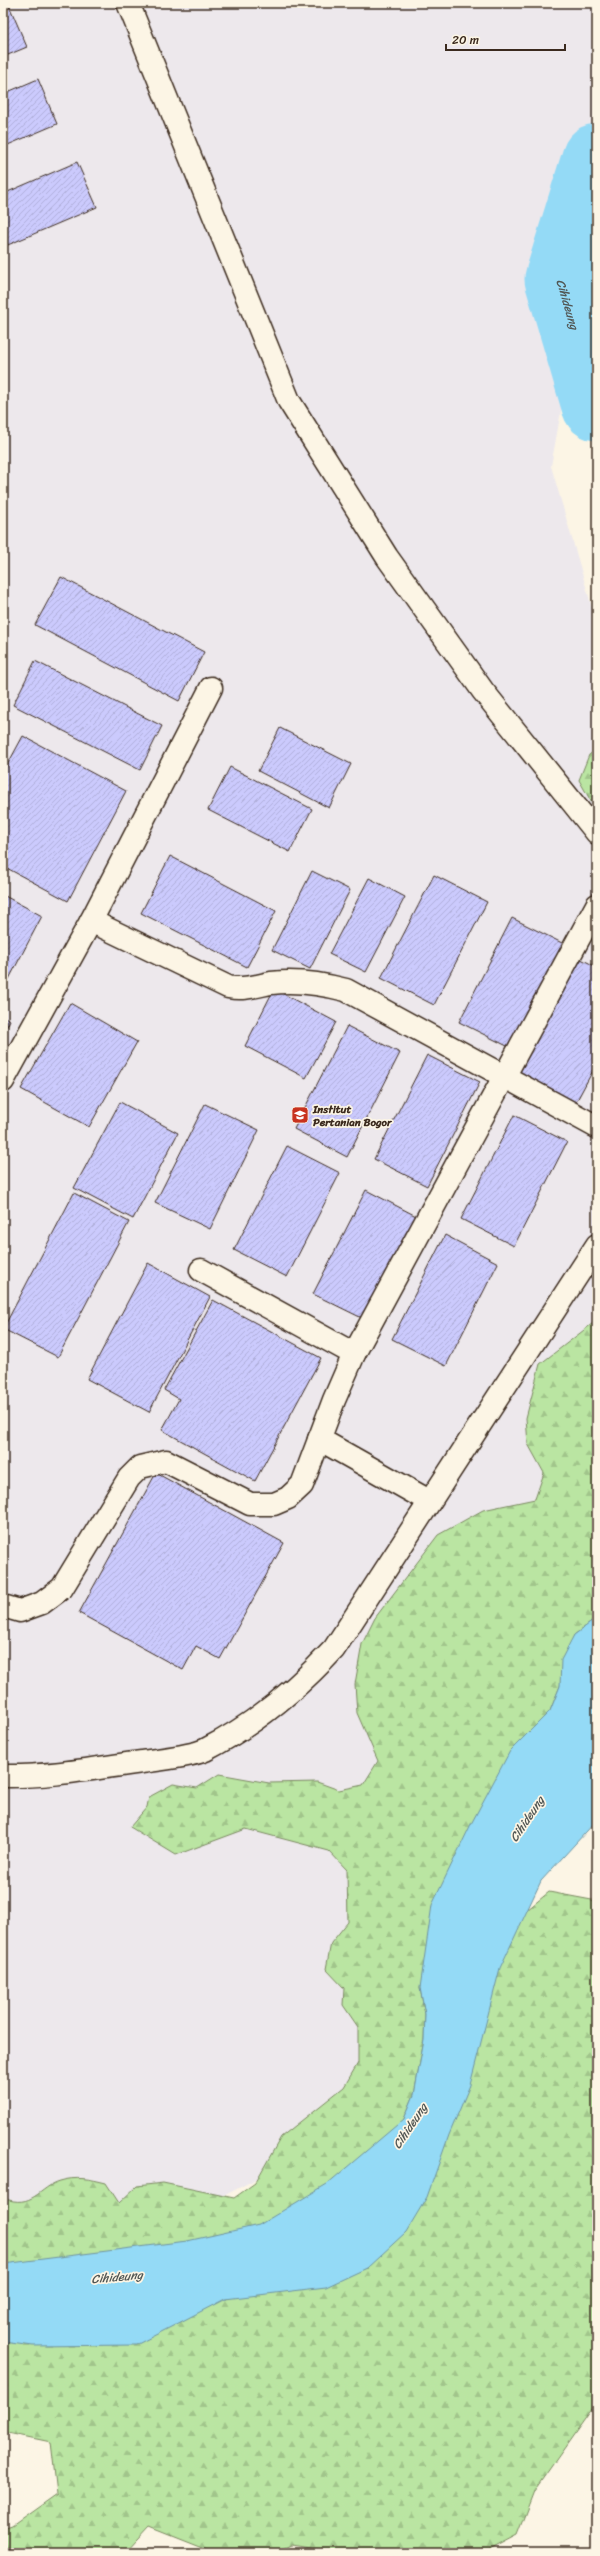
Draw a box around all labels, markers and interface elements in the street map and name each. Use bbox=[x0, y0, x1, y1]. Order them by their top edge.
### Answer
scale bar bbox=[446, 26, 565, 52]
text: 20 m bbox=[452, 29, 479, 51]
water label: Cihideung bbox=[550, 277, 586, 333]
place label: Institut Pertanian Bogor bbox=[312, 1100, 393, 1132]
school or university icon: Institut Pertanian Bogor bbox=[290, 1105, 310, 1125]
water label: Cihideung bbox=[503, 1791, 551, 1847]
water label: Cihideung bbox=[386, 2098, 434, 2154]
water label: Cihideung bbox=[90, 2264, 145, 2290]

